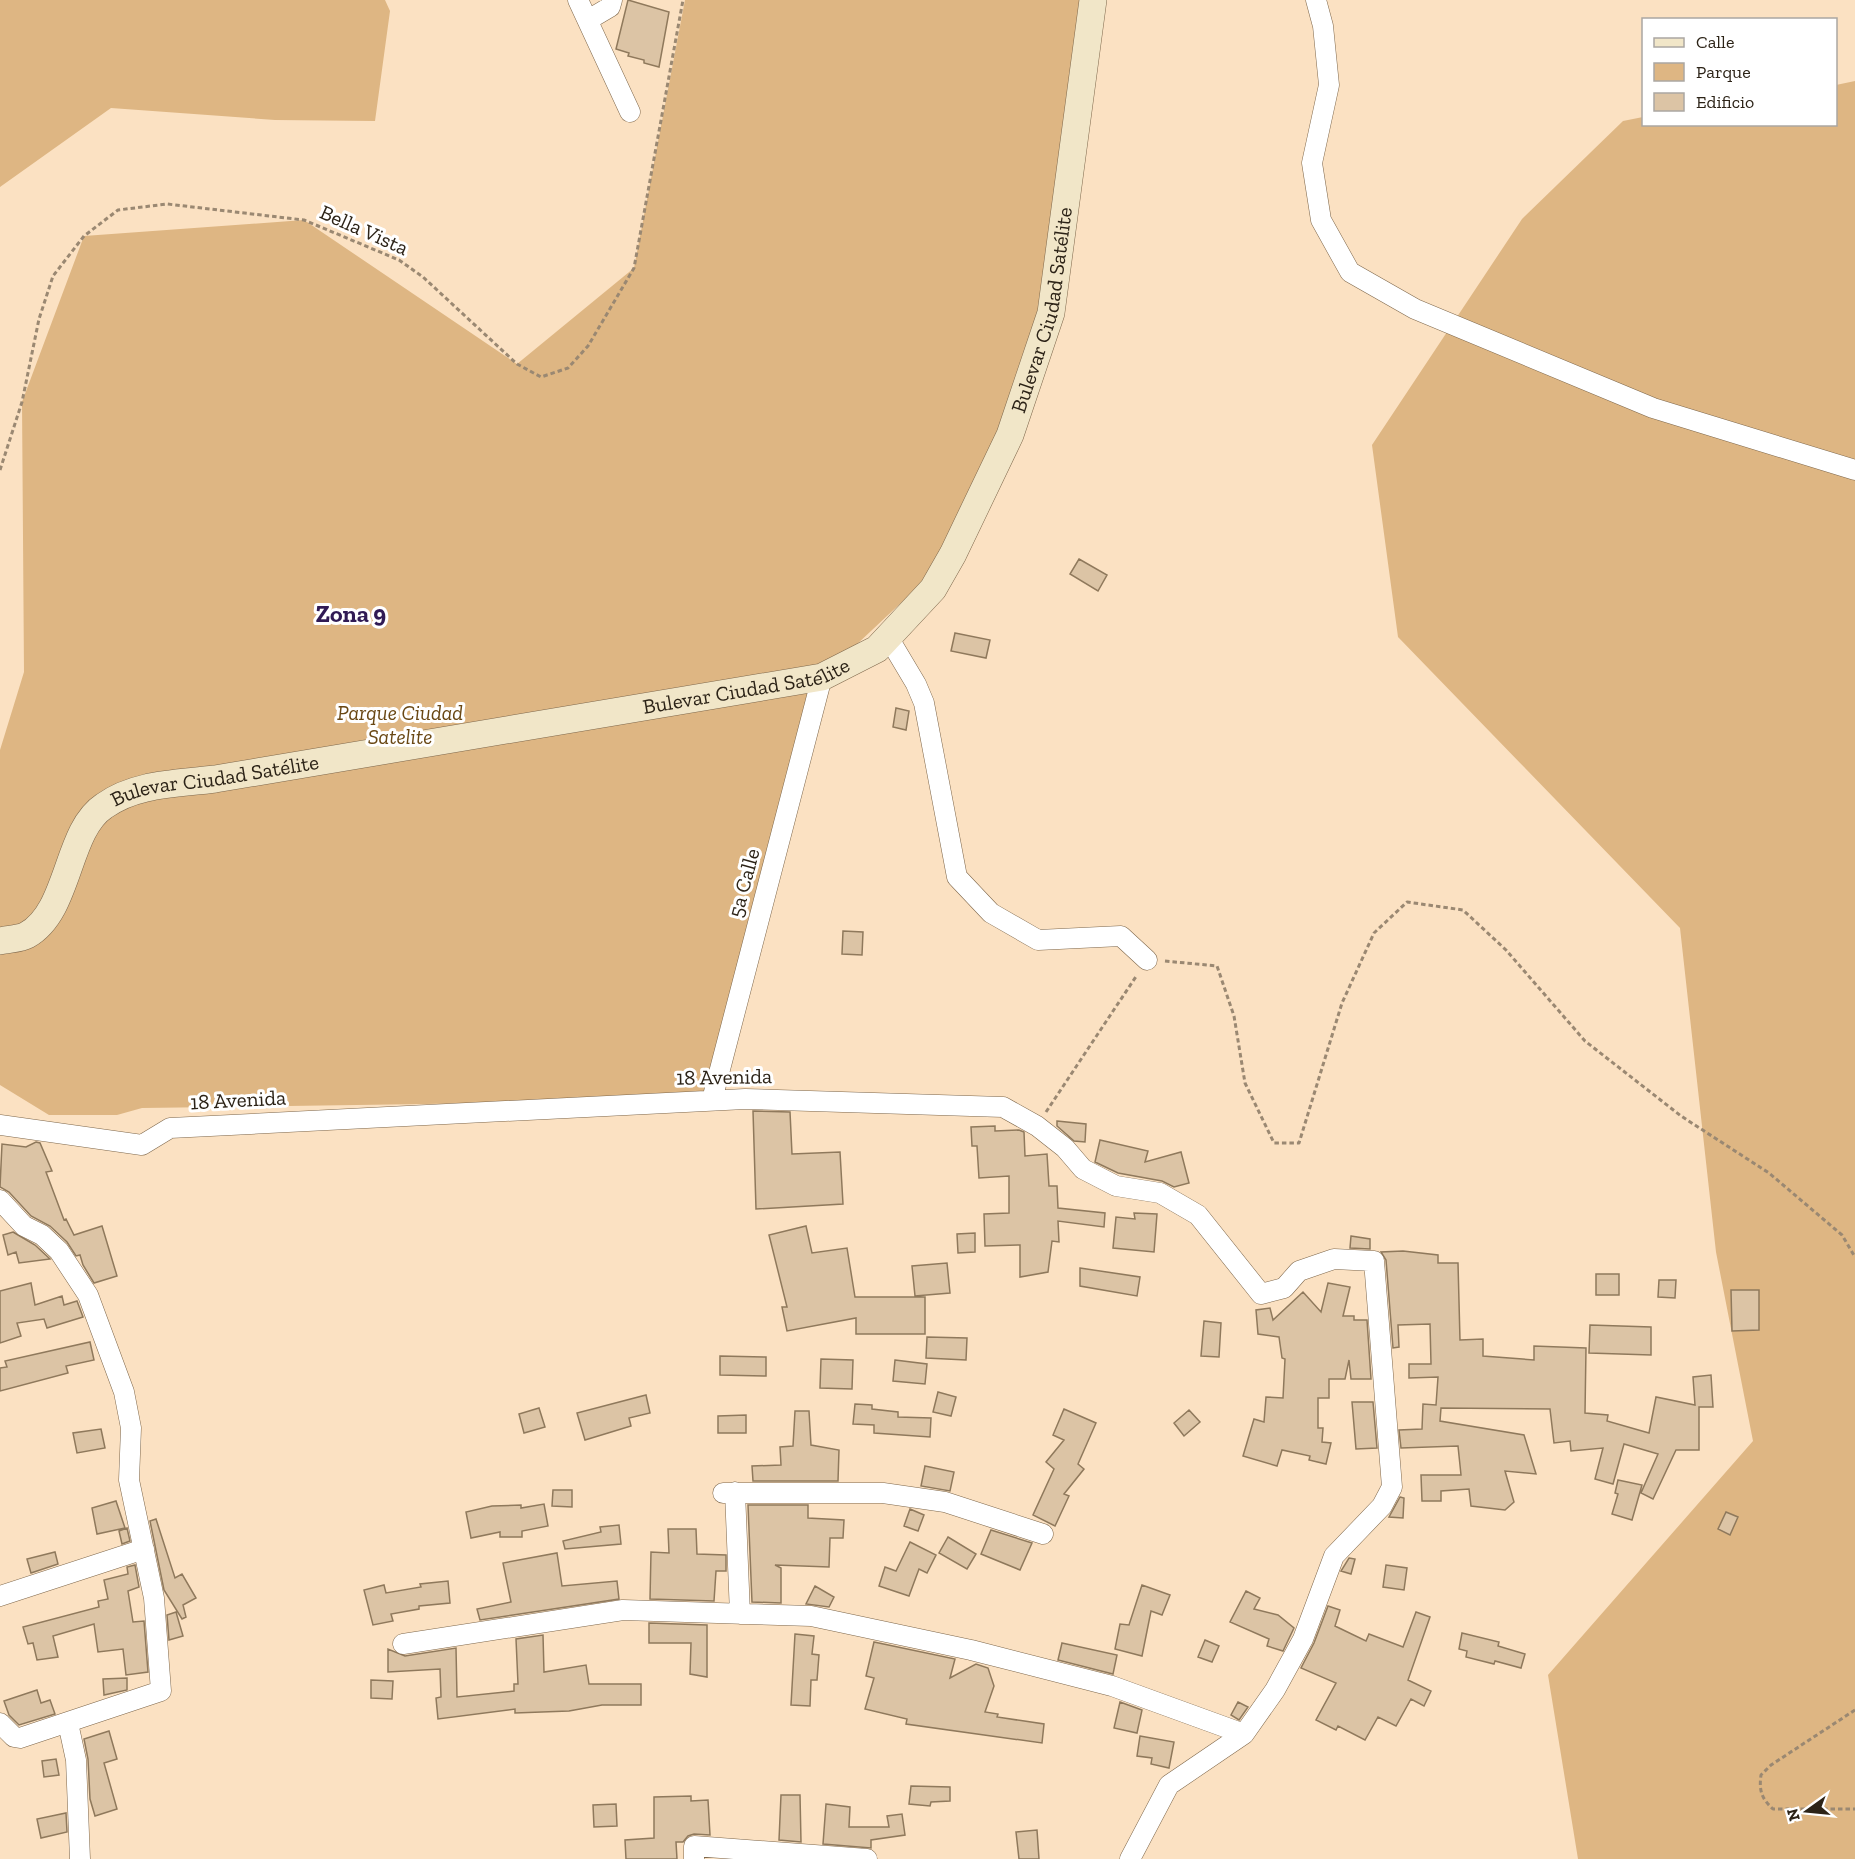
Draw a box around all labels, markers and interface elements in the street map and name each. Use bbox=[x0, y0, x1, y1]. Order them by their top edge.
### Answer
legend bbox=[1642, 18, 1837, 126]
text: Calle bbox=[1696, 31, 1734, 53]
text: Parque bbox=[1696, 61, 1751, 83]
text: Edificio bbox=[1696, 91, 1754, 113]
street label: Bella Vista bbox=[316, 199, 412, 260]
street label: Bulevar Ciudad Satélite bbox=[1005, 205, 1077, 416]
district label: Zona 9 bbox=[316, 599, 386, 628]
street label: Bulevar Ciudad Satélite bbox=[641, 652, 854, 719]
park label: Parque Ciudad Satelite bbox=[337, 700, 463, 749]
street label: Bulevar Ciudad Satélite bbox=[106, 749, 321, 811]
street label: 5a Calle bbox=[722, 846, 765, 920]
street label: 18 Avenida bbox=[676, 1063, 772, 1090]
street label: 18 Avenida bbox=[189, 1085, 287, 1114]
north arrow bbox=[1777, 1781, 1837, 1841]
text: N bbox=[1782, 1806, 1804, 1823]

